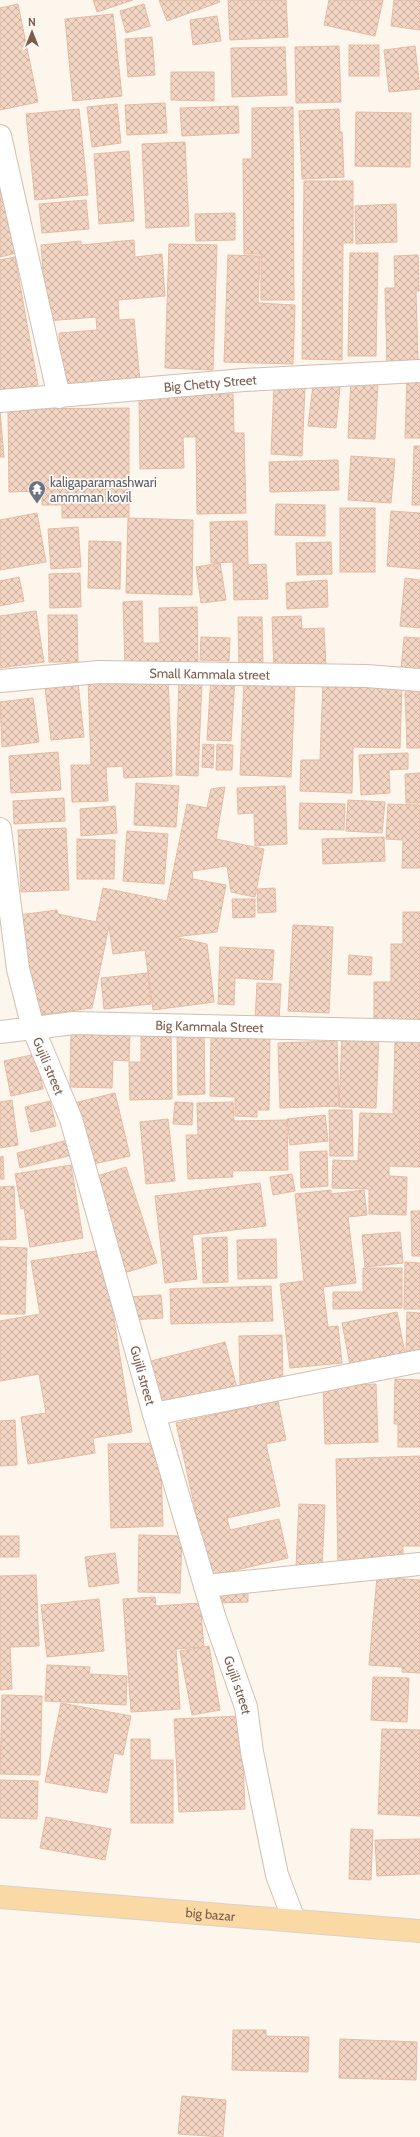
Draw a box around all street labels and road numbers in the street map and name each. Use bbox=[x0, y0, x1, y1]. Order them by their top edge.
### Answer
street label: Big Chetty Street bbox=[163, 371, 258, 395]
street label: Small Kammala street bbox=[149, 665, 271, 683]
street label: Big Kammala Street bbox=[155, 1017, 264, 1035]
street label: Gujili street bbox=[30, 1034, 68, 1098]
street label: Gujili street bbox=[127, 1344, 159, 1408]
street label: Gujili street bbox=[221, 1654, 255, 1716]
street label: big bazar bbox=[185, 1904, 236, 1924]

